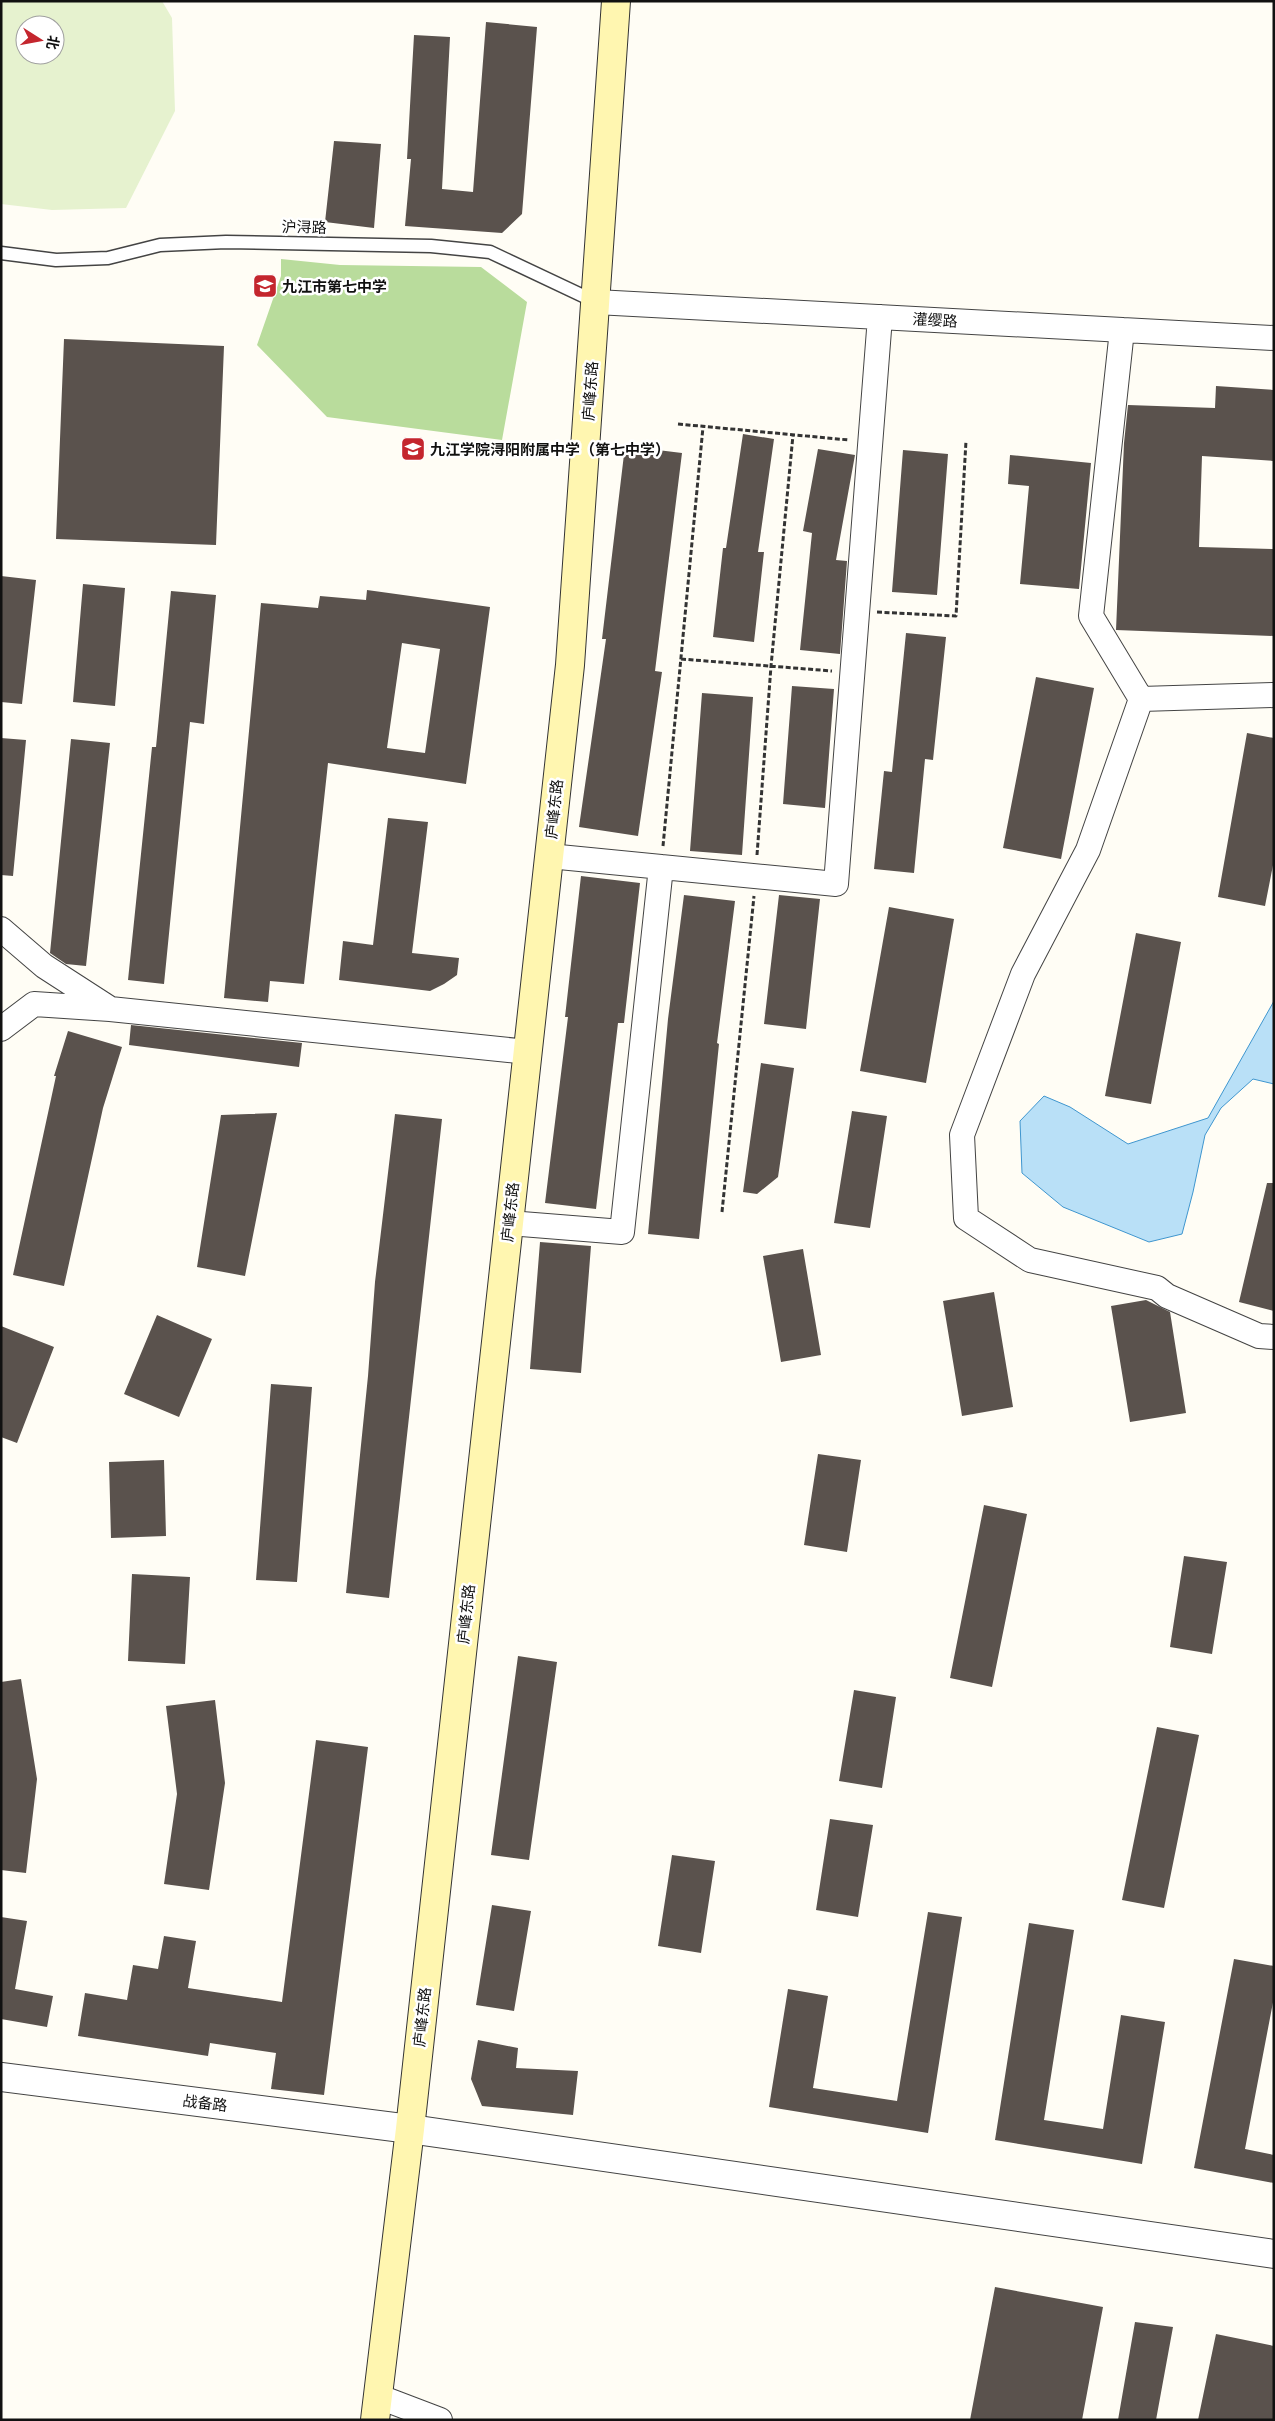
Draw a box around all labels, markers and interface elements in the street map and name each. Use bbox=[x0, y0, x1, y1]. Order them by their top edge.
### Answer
north arrow bbox=[15, 15, 65, 65]
text: 北 bbox=[42, 34, 64, 51]
street label: 沪浔路 bbox=[281, 216, 327, 238]
school or university icon: 九江市第七中学 bbox=[252, 273, 278, 299]
place label: 九江市第七中学 bbox=[282, 276, 387, 297]
street label: 灌缨路 bbox=[912, 308, 958, 332]
street label: 庐峰东路 bbox=[577, 360, 603, 422]
school or university icon: 九江学院浔阳附属中学（第七中学） bbox=[400, 436, 426, 462]
place label: 九江学院浔阳附属中学（第七中学） bbox=[430, 439, 670, 460]
street label: 庐峰东路 bbox=[540, 778, 568, 840]
street label: 庐峰东路 bbox=[496, 1181, 524, 1243]
street label: 庐峰东路 bbox=[452, 1583, 480, 1645]
street label: 庐峰东路 bbox=[408, 1986, 436, 2048]
street label: 战备路 bbox=[181, 2090, 229, 2116]

